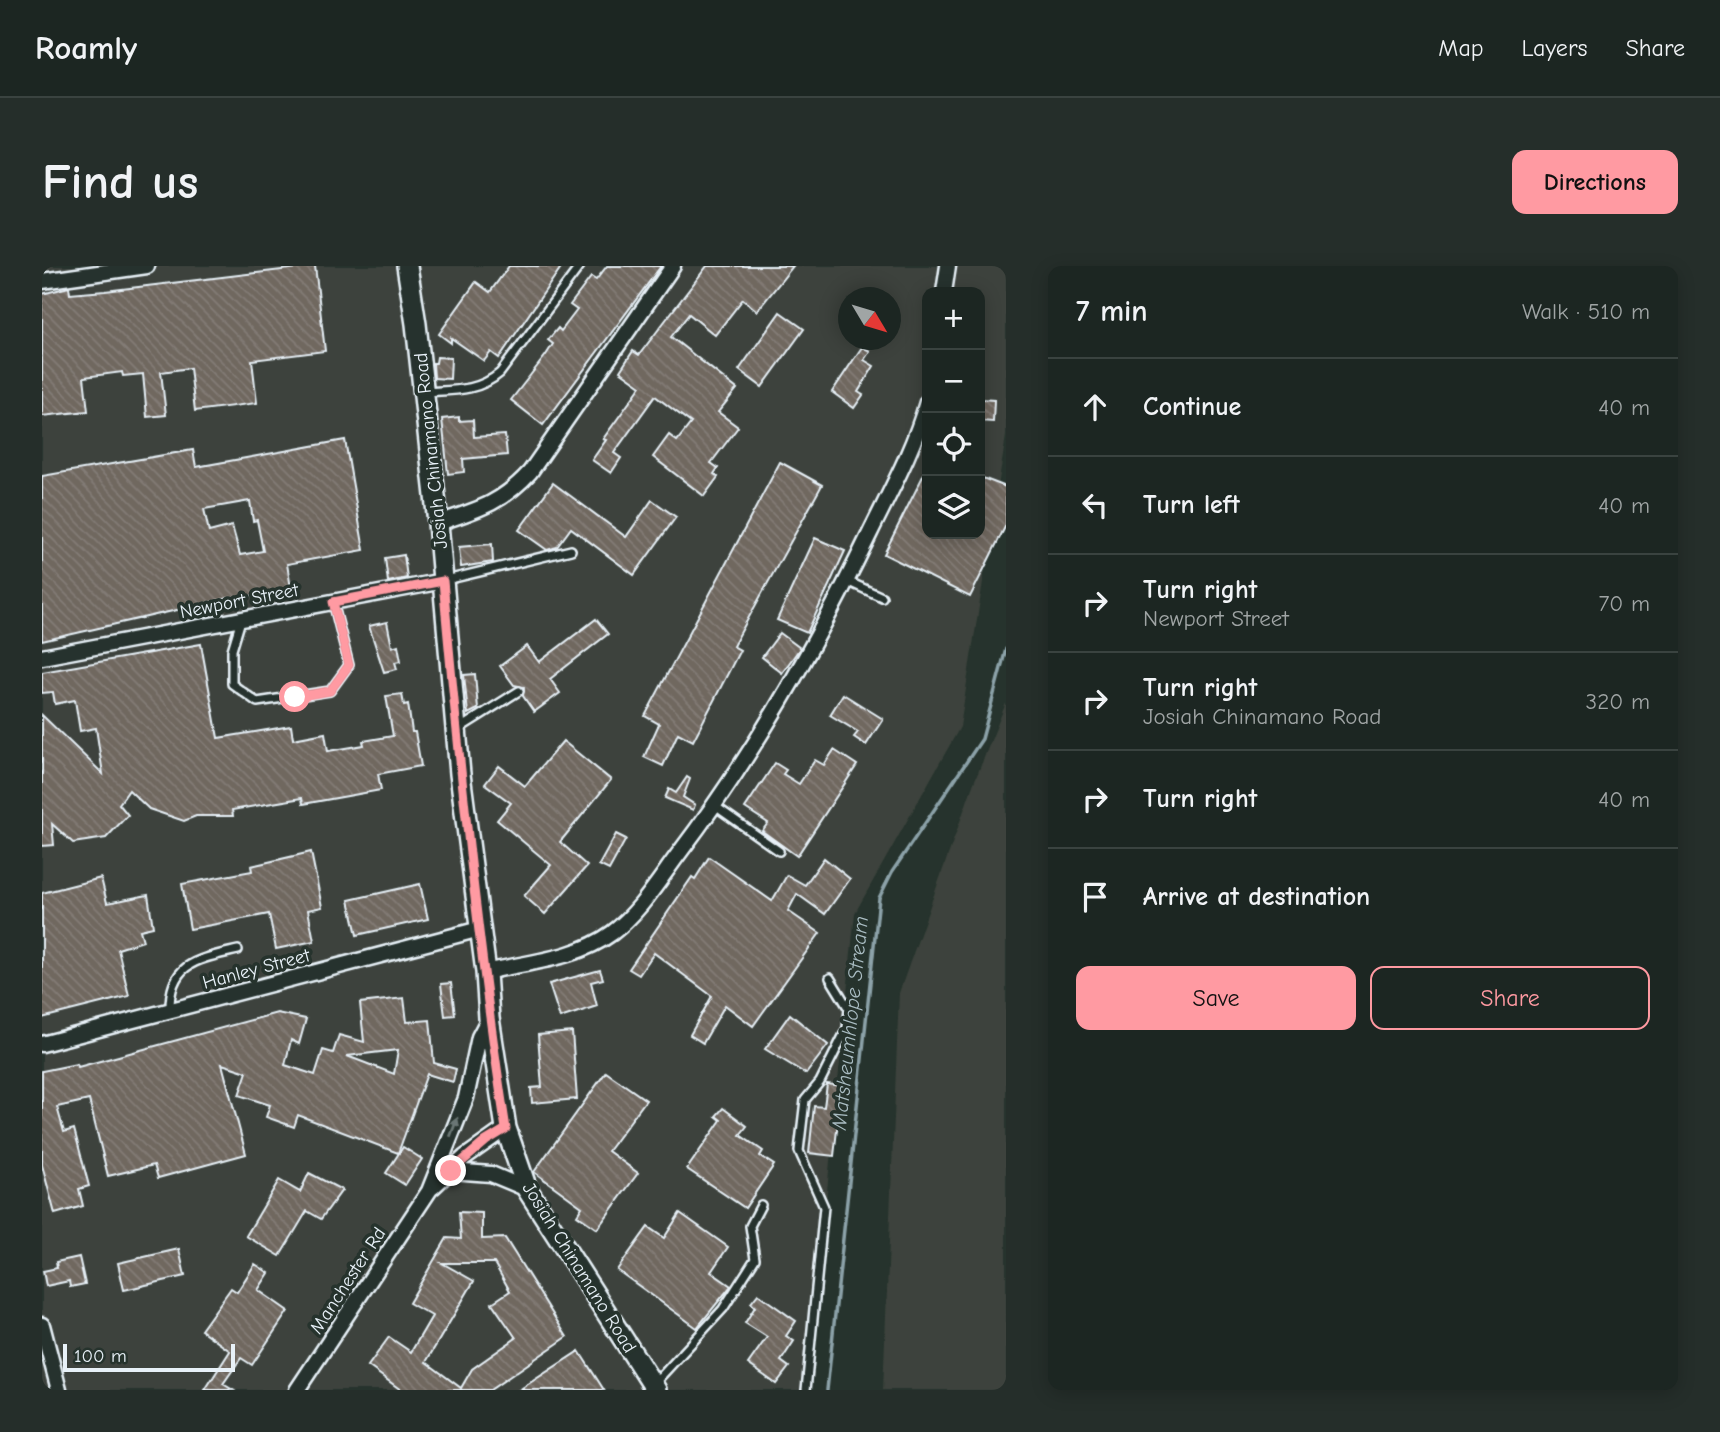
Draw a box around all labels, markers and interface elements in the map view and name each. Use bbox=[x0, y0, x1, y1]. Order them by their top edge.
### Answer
text: Roamly bbox=[35, 29, 137, 67]
text: Map bbox=[1438, 34, 1484, 62]
text: Layers bbox=[1522, 34, 1587, 62]
text: Share bbox=[1625, 34, 1685, 62]
button: Directions bbox=[1512, 150, 1678, 214]
text: Find us bbox=[42, 154, 198, 210]
north arrow bbox=[838, 287, 901, 350]
map controls bbox=[922, 287, 985, 539]
button: + bbox=[922, 287, 985, 350]
text: 7 min bbox=[1076, 294, 1148, 329]
text: Walk · 510 m bbox=[1522, 298, 1650, 325]
button: − bbox=[922, 350, 985, 413]
street label: Josiah Chinamano Road bbox=[410, 352, 452, 550]
icon: ahead bbox=[1076, 388, 1114, 426]
text: Continue bbox=[1143, 392, 1241, 422]
text: 40 m bbox=[1598, 394, 1650, 421]
button: locate bbox=[922, 413, 985, 476]
button: layers bbox=[922, 476, 985, 539]
icon: left bbox=[1076, 486, 1114, 524]
text: Turn left bbox=[1143, 490, 1240, 520]
text: 40 m bbox=[1598, 492, 1650, 519]
text: Turn right bbox=[1143, 575, 1257, 605]
street label: Newport Street bbox=[178, 579, 301, 623]
icon: right bbox=[1076, 584, 1114, 622]
text: 70 m bbox=[1598, 590, 1650, 617]
text: Newport Street bbox=[1143, 605, 1289, 632]
text: Turn right bbox=[1143, 673, 1257, 703]
route start bbox=[279, 681, 310, 712]
icon: right bbox=[1076, 682, 1114, 720]
text: 320 m bbox=[1586, 688, 1650, 715]
text: Josiah Chinamano Road bbox=[1143, 703, 1382, 730]
icon: right bbox=[1076, 780, 1114, 818]
text: Turn right bbox=[1143, 784, 1257, 814]
text: 40 m bbox=[1598, 786, 1650, 813]
icon: arrive bbox=[1076, 878, 1114, 916]
text: Arrive at destination bbox=[1143, 882, 1370, 912]
water label: Matsheumhlope Stream bbox=[827, 915, 873, 1132]
street label: Hanley Street bbox=[200, 944, 313, 994]
button: Save bbox=[1076, 966, 1356, 1030]
button: Share bbox=[1370, 966, 1650, 1030]
one-way arrow bbox=[449, 1117, 460, 1138]
route end bbox=[435, 1155, 466, 1186]
street label: Josiah Chinamano Road bbox=[518, 1178, 641, 1357]
street label: Manchester Rd bbox=[305, 1223, 390, 1338]
scale bar bbox=[63, 1341, 234, 1373]
text: 100 m bbox=[74, 1345, 127, 1367]

